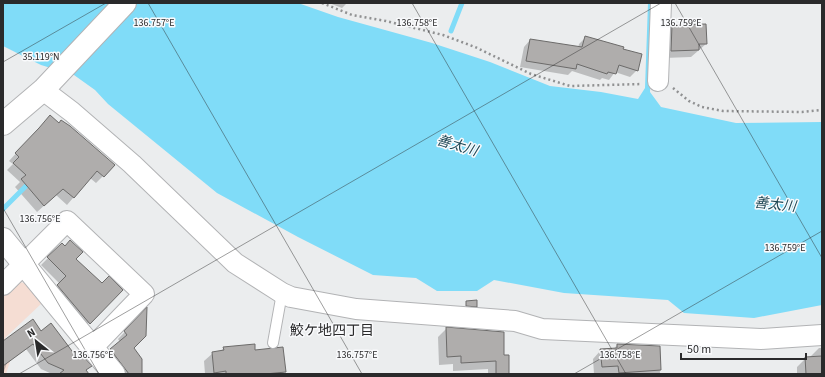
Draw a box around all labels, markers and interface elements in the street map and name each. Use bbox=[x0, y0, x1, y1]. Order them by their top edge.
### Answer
text: 136.757°E bbox=[134, 16, 174, 30]
text: 136.758°E bbox=[397, 16, 437, 30]
text: 136.759°E bbox=[661, 16, 701, 30]
text: 35.119°N bbox=[22, 50, 60, 64]
water label: 善太川 bbox=[434, 130, 482, 162]
water label: 善太川 bbox=[753, 193, 799, 217]
text: 136.756°E bbox=[20, 212, 60, 226]
text: 136.759°E bbox=[765, 241, 805, 255]
north arrow bbox=[16, 321, 56, 361]
district label: 鮫ケ地四丁目 bbox=[290, 321, 374, 341]
text: N bbox=[24, 324, 38, 341]
scale bar bbox=[681, 335, 806, 361]
text: 50 m bbox=[687, 341, 711, 358]
text: 136.756°E bbox=[73, 348, 113, 362]
text: 136.757°E bbox=[337, 348, 377, 362]
text: 136.758°E bbox=[600, 348, 640, 362]

